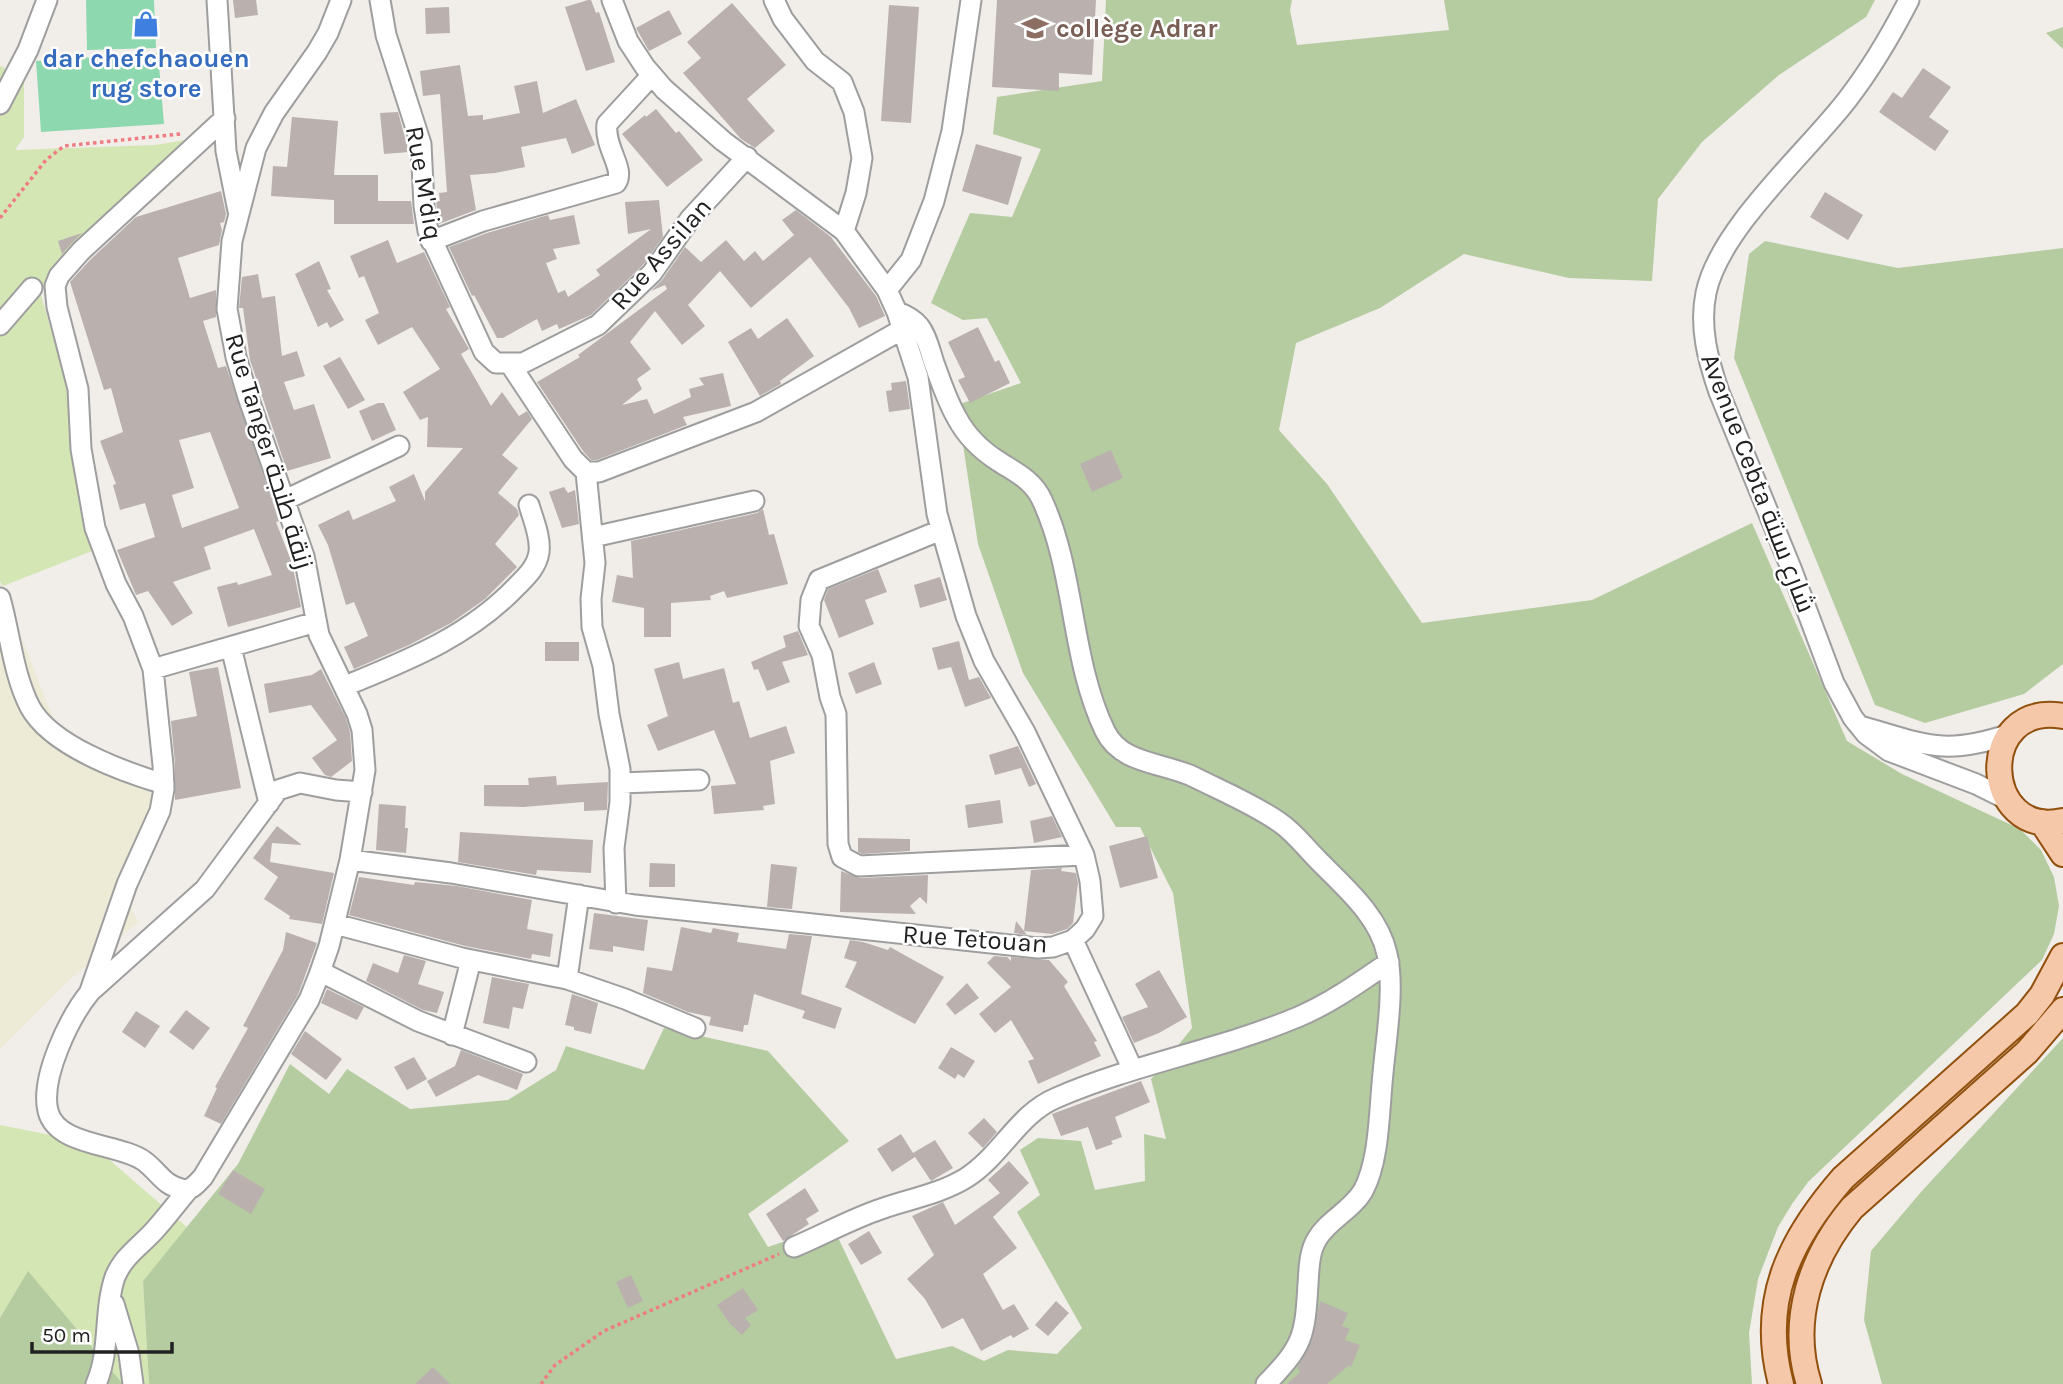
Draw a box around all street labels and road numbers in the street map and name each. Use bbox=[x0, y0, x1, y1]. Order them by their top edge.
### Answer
street label: Rue M'diq bbox=[399, 124, 449, 242]
street label: Rue Assilan bbox=[604, 192, 718, 316]
street label: Rue Tanger زنقة طنجة bbox=[218, 329, 320, 573]
street label: Avenue Cebta شارع سبتة bbox=[1693, 349, 1822, 617]
street label: Rue Tetouan bbox=[901, 918, 1049, 960]

